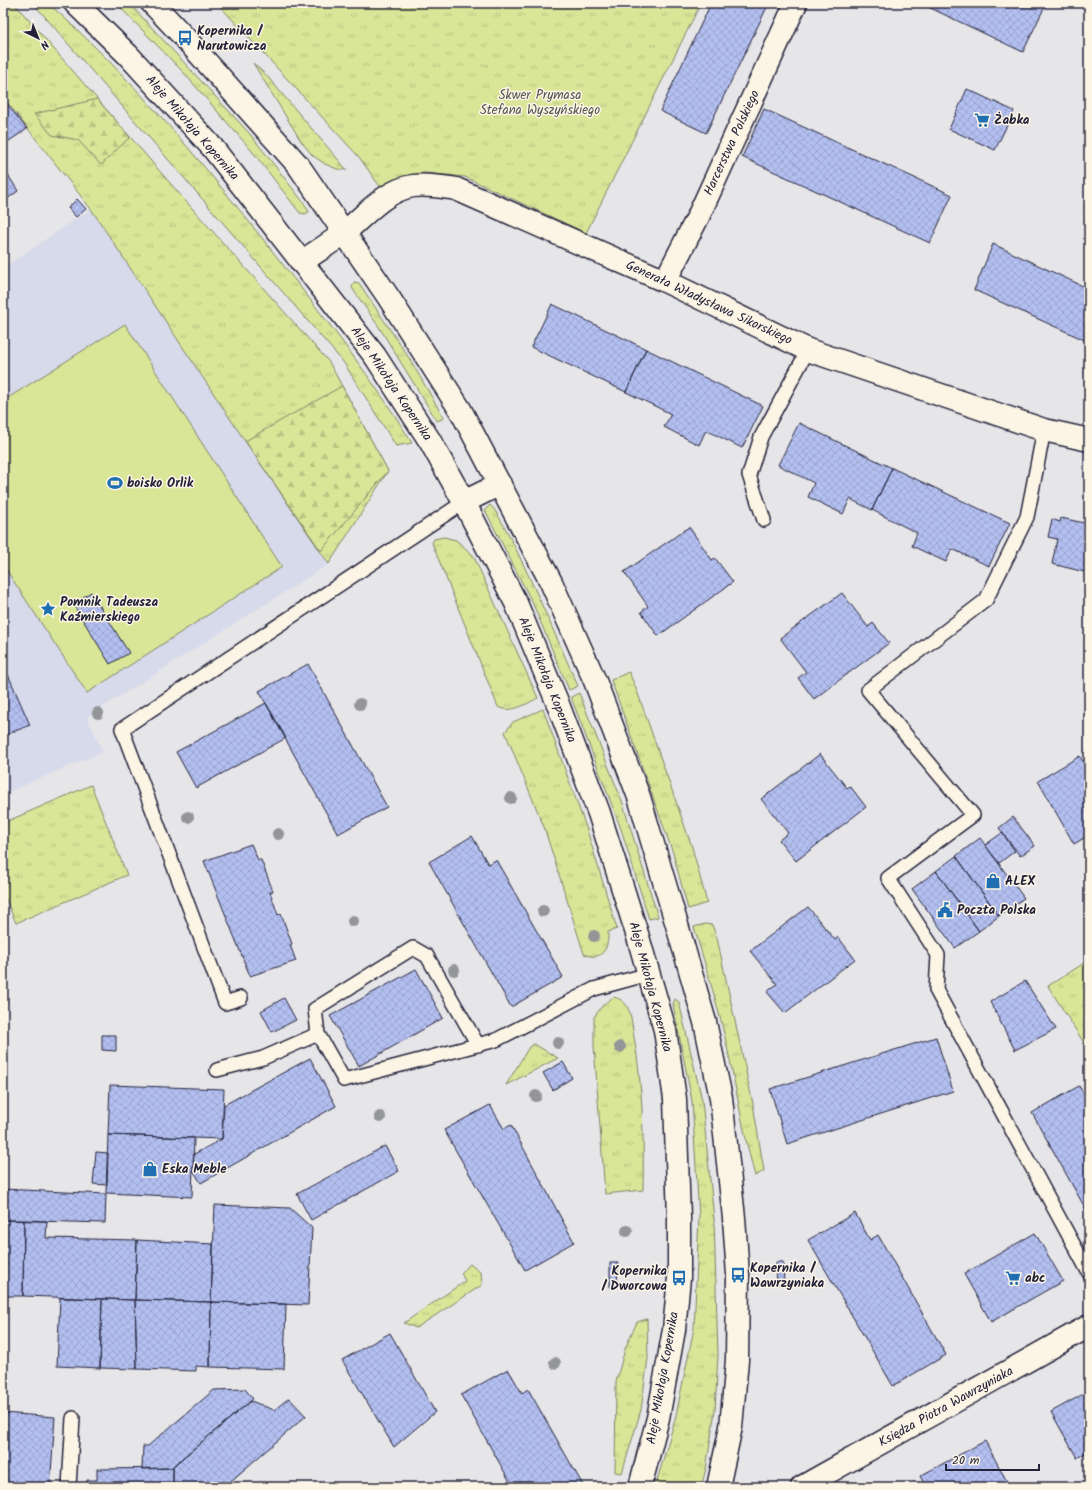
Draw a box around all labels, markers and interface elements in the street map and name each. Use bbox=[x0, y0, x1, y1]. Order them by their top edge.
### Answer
north arrow bbox=[18, 18, 58, 58]
place label: Kopernika / Narutowicza bbox=[197, 21, 267, 57]
bus stop icon: Kopernika / Narutowicza bbox=[176, 29, 194, 47]
text: N bbox=[35, 36, 53, 54]
street label: Aleje Mikołaja Kopernika bbox=[140, 70, 244, 186]
park label: Skwer Prymasa Stefana Wyszyńskiego bbox=[480, 85, 600, 121]
street label: Harcerstwa Polskiego bbox=[698, 87, 766, 199]
place label: Żabka bbox=[994, 110, 1030, 131]
supermarket icon: Żabka bbox=[973, 111, 991, 129]
street label: Generała Władysława Sikorskiego bbox=[622, 255, 796, 351]
street label: Aleje Mikołaja Kopernika bbox=[345, 322, 437, 446]
place label: boisko Orlik bbox=[127, 473, 194, 494]
sports icon: boisko Orlik bbox=[106, 474, 124, 492]
place label: Pomnik Tadeusza Kaźmierskiego bbox=[60, 592, 158, 628]
place icon: Pomnik Tadeusza Kaźmierskiego bbox=[39, 600, 57, 618]
street label: Aleje Mikołaja Kopernika bbox=[512, 614, 582, 746]
place label: ALEX bbox=[1005, 871, 1036, 892]
shop icon: ALEX bbox=[984, 872, 1002, 890]
place label: Poczta Polska bbox=[957, 900, 1036, 921]
public building icon: Poczta Polska bbox=[936, 901, 954, 919]
street label: Aleje Mikołaja Kopernika bbox=[622, 919, 678, 1055]
place label: Eska Meble bbox=[162, 1159, 227, 1180]
shop icon: Eska Meble bbox=[141, 1160, 159, 1178]
place label: Kopernika / Wawrzyniaka bbox=[750, 1258, 824, 1294]
place label: Kopernika / Dworcowa bbox=[601, 1261, 667, 1297]
bus stop icon: Kopernika / Wawrzyniaka bbox=[729, 1266, 747, 1284]
place label: abc bbox=[1025, 1268, 1045, 1289]
bus stop icon: Kopernika / Dworcowa bbox=[670, 1269, 688, 1287]
supermarket icon: abc bbox=[1004, 1269, 1022, 1287]
street label: Aleje Mikołaja Kopernika bbox=[641, 1310, 685, 1446]
street label: Księdza Piotra Wawrzyniaka bbox=[875, 1361, 1017, 1453]
scale bar bbox=[946, 1446, 1039, 1472]
text: 20 m bbox=[952, 1451, 980, 1470]

